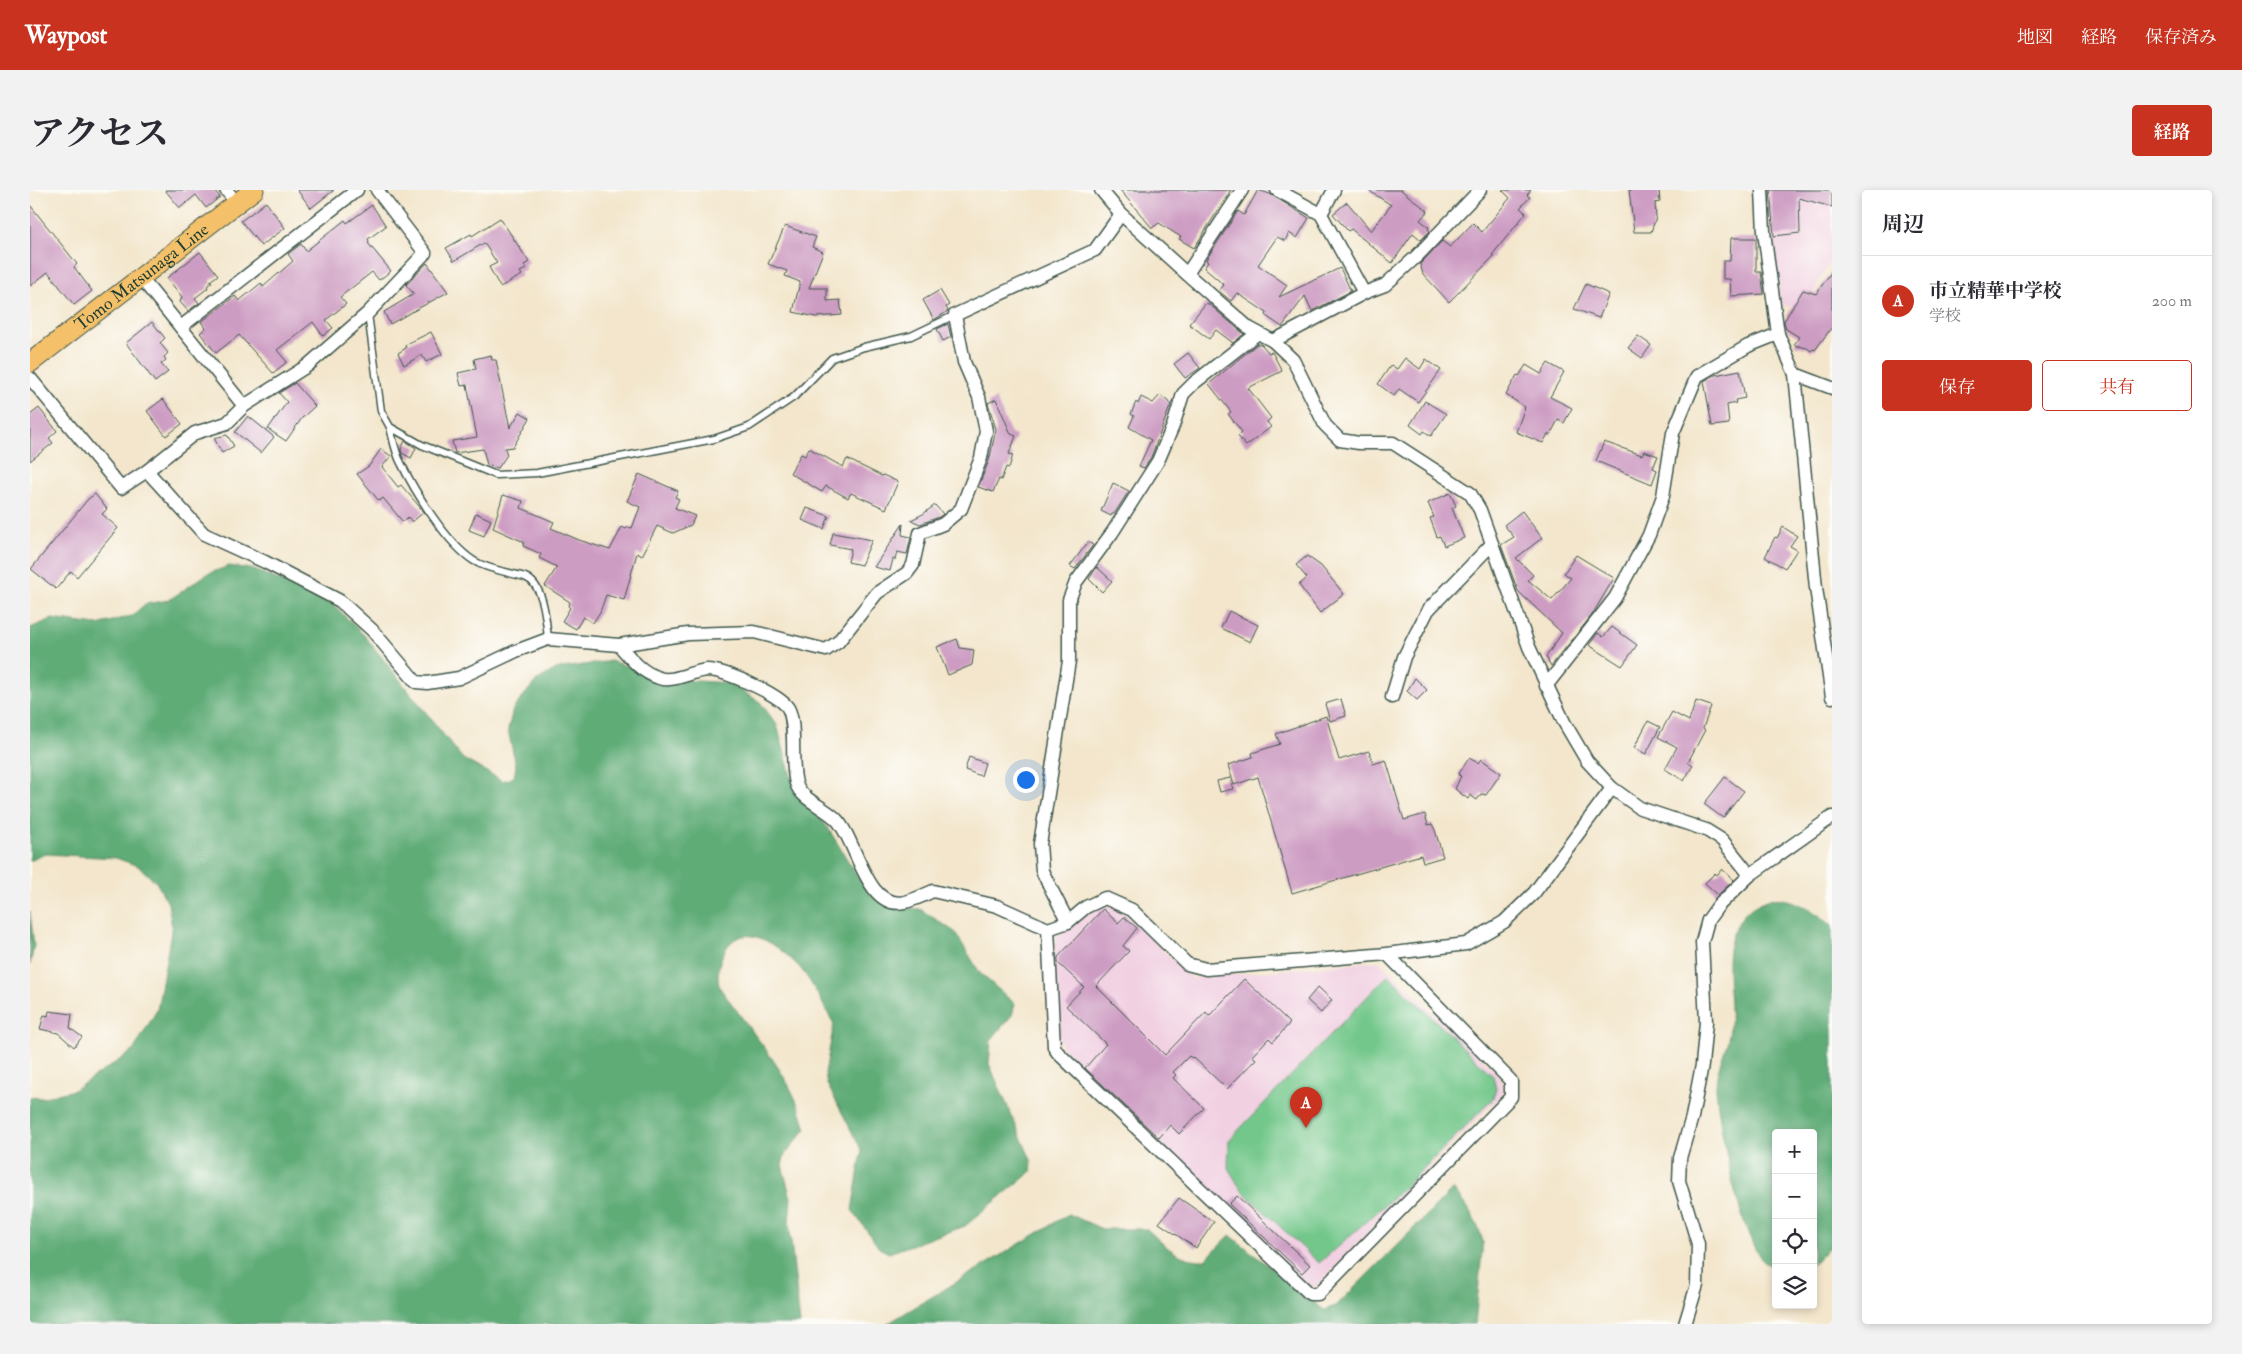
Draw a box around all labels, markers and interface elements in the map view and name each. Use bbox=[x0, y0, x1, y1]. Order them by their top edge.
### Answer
text: Waypost bbox=[25, 20, 107, 51]
text: 地図 bbox=[2017, 26, 2053, 49]
text: 経路 bbox=[2081, 26, 2117, 49]
text: 保存済み bbox=[2145, 26, 2217, 49]
button: 経路 bbox=[2132, 105, 2212, 156]
text: アクセス bbox=[30, 112, 169, 156]
text: 周辺 bbox=[1882, 211, 1924, 238]
street label: Tomo Matsunaga Line bbox=[70, 218, 214, 336]
text: 市立精華中学校 bbox=[1929, 279, 2062, 303]
text: A bbox=[1893, 291, 1903, 311]
text: 200 m bbox=[2152, 291, 2192, 311]
text: 学校 bbox=[1929, 306, 1961, 326]
button: 保存 bbox=[1882, 360, 2032, 411]
button: 共有 bbox=[2042, 360, 2192, 411]
your location bbox=[1013, 767, 1039, 793]
pin: A bbox=[1290, 1087, 1322, 1128]
map controls bbox=[1772, 1129, 1817, 1309]
button: + bbox=[1772, 1129, 1817, 1174]
button: − bbox=[1772, 1174, 1817, 1219]
button: locate bbox=[1772, 1219, 1817, 1264]
button: layers bbox=[1772, 1264, 1817, 1309]

